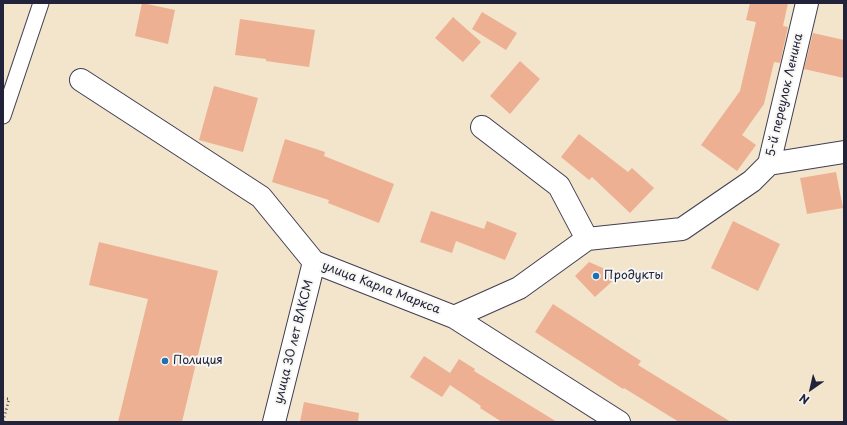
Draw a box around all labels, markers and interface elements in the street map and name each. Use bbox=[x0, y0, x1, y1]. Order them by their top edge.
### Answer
street label: 5-й переулок Ленина bbox=[764, 32, 806, 158]
street label: улица Карла Маркса bbox=[320, 259, 442, 317]
place label: Продукты bbox=[604, 269, 663, 283]
marker: Продукты bbox=[591, 271, 601, 281]
street label: улица 30 лет ВЛКСМ bbox=[272, 278, 316, 406]
place label: Полиция bbox=[173, 354, 223, 368]
marker: Полиция bbox=[160, 356, 170, 366]
north arrow bbox=[791, 369, 831, 409]
text: N bbox=[796, 390, 812, 409]

